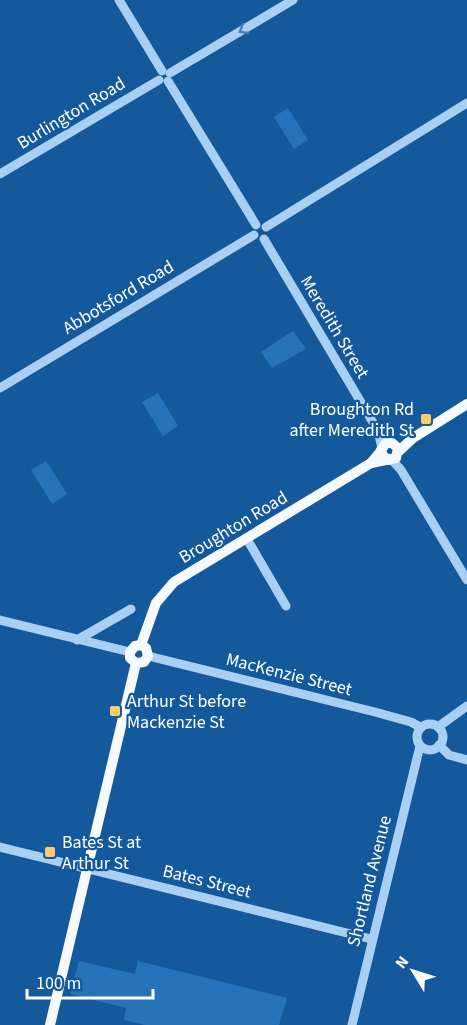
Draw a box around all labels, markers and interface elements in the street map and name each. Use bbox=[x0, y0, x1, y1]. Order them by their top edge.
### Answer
one-way arrow bbox=[238, 23, 249, 34]
street label: Burlington Road bbox=[12, 71, 130, 156]
street label: Abbotsford Road bbox=[58, 254, 179, 341]
street label: Meredith Street bbox=[294, 271, 375, 383]
place label: Broughton Rd after Meredith St bbox=[290, 397, 414, 443]
marker: Broughton Rd after Meredith St bbox=[419, 412, 433, 426]
street label: Broughton Road bbox=[174, 485, 292, 570]
street label: MacKenzie Street bbox=[223, 647, 355, 702]
place label: Arthur St before Mackenzie St bbox=[127, 689, 246, 735]
marker: Arthur St before Mackenzie St bbox=[108, 704, 122, 718]
street label: Shortland Avenue bbox=[341, 813, 398, 949]
place label: Bates St at Arthur St bbox=[62, 830, 141, 876]
marker: Bates St at Arthur St bbox=[43, 845, 57, 859]
street label: Bates Street bbox=[160, 858, 254, 905]
north arrow bbox=[383, 941, 443, 1001]
text: N bbox=[390, 951, 414, 973]
scale bar bbox=[27, 962, 153, 1000]
text: 100 m bbox=[36, 971, 81, 996]

